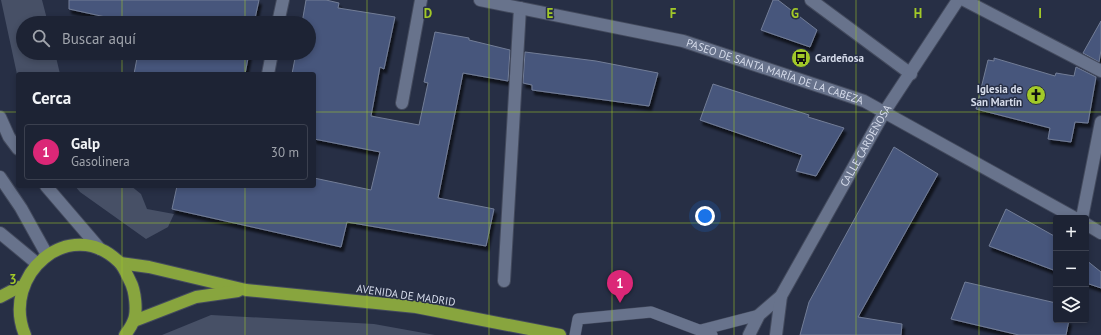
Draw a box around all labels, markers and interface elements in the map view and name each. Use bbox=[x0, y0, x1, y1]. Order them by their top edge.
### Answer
text: D bbox=[424, 5, 432, 22]
text: E bbox=[547, 5, 554, 22]
text: F bbox=[670, 5, 677, 22]
text: G bbox=[791, 5, 799, 22]
text: H bbox=[914, 5, 922, 22]
text: I bbox=[1038, 5, 1042, 22]
search box bbox=[16, 16, 316, 60]
icon: search bbox=[30, 27, 52, 49]
text: Buscar aquí bbox=[62, 29, 136, 48]
street label: PASEO DE SANTA MARÍA DE LA CABEZA bbox=[685, 36, 866, 108]
bus stop icon: Cardeñosa bbox=[790, 47, 812, 69]
place label: Cardeñosa bbox=[815, 51, 864, 65]
place label: Iglesia de San Martín bbox=[971, 82, 1022, 109]
church icon: Iglesia de San Martín bbox=[1025, 84, 1047, 106]
text: Cerca bbox=[32, 87, 71, 109]
street label: CALLE CARDEÑOSA bbox=[837, 101, 895, 189]
text: Galp bbox=[71, 134, 100, 153]
text: 1 bbox=[42, 144, 50, 161]
text: 30 m bbox=[271, 144, 299, 161]
text: Gasolinera bbox=[71, 153, 130, 170]
your location bbox=[695, 206, 715, 226]
map controls bbox=[1053, 215, 1089, 323]
button: + bbox=[1053, 215, 1089, 251]
button: − bbox=[1053, 251, 1089, 287]
pin: 1 bbox=[607, 270, 633, 303]
text: 3 bbox=[9, 271, 17, 288]
street label: AVENIDA DE MADRID bbox=[356, 281, 456, 309]
button: layers bbox=[1053, 287, 1089, 323]

